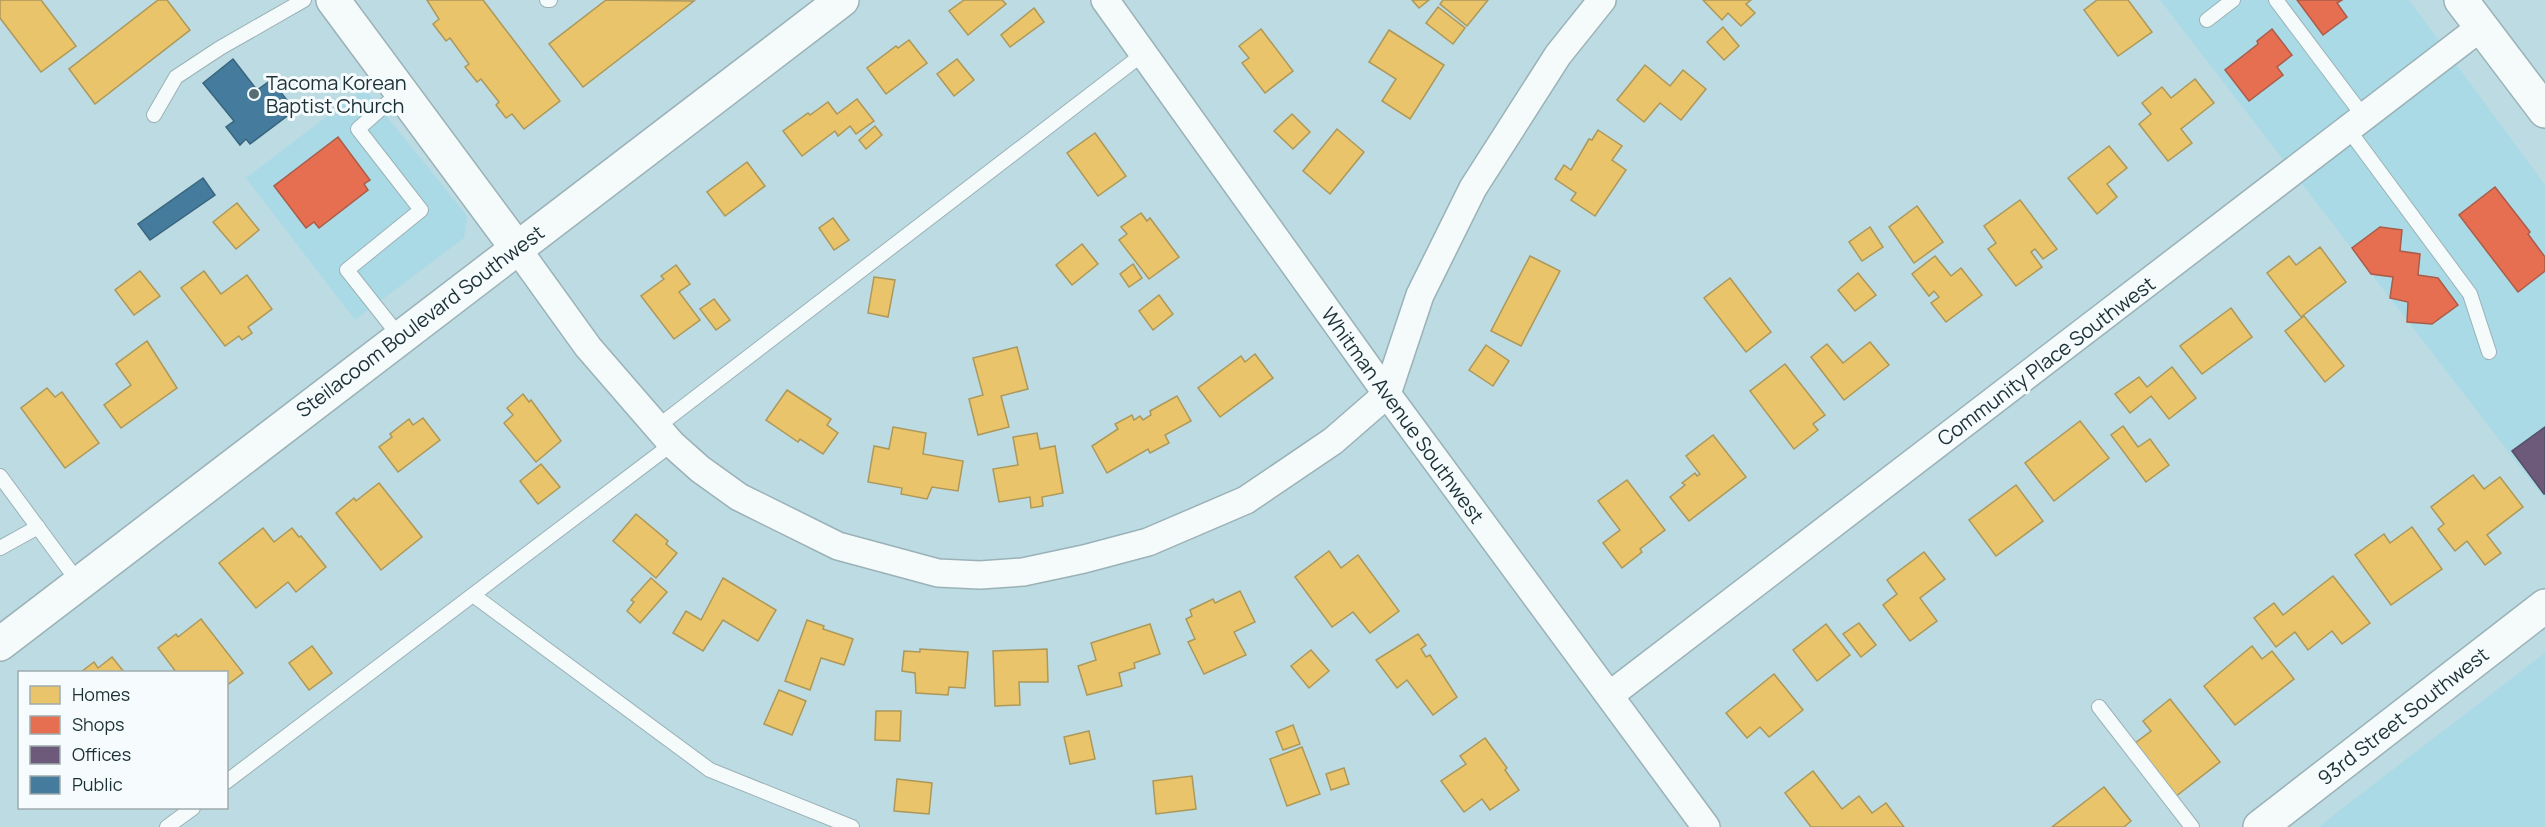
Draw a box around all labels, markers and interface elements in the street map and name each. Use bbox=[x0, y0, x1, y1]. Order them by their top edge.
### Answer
place label: Tacoma Korean Baptist Church bbox=[266, 69, 407, 119]
marker: Tacoma Korean Baptist Church bbox=[247, 87, 261, 101]
street label: Steilacoom Boulevard Southwest bbox=[290, 219, 550, 423]
street label: Community Place Southwest bbox=[1932, 270, 2160, 452]
street label: Whitman Avenue Southwest bbox=[1315, 302, 1491, 528]
street label: 93rd Street Southwest bbox=[2312, 641, 2494, 791]
legend bbox=[18, 671, 228, 809]
text: Homes bbox=[72, 682, 130, 706]
text: Shops bbox=[72, 712, 124, 736]
text: Offices bbox=[72, 742, 131, 766]
text: Public bbox=[72, 772, 123, 796]

